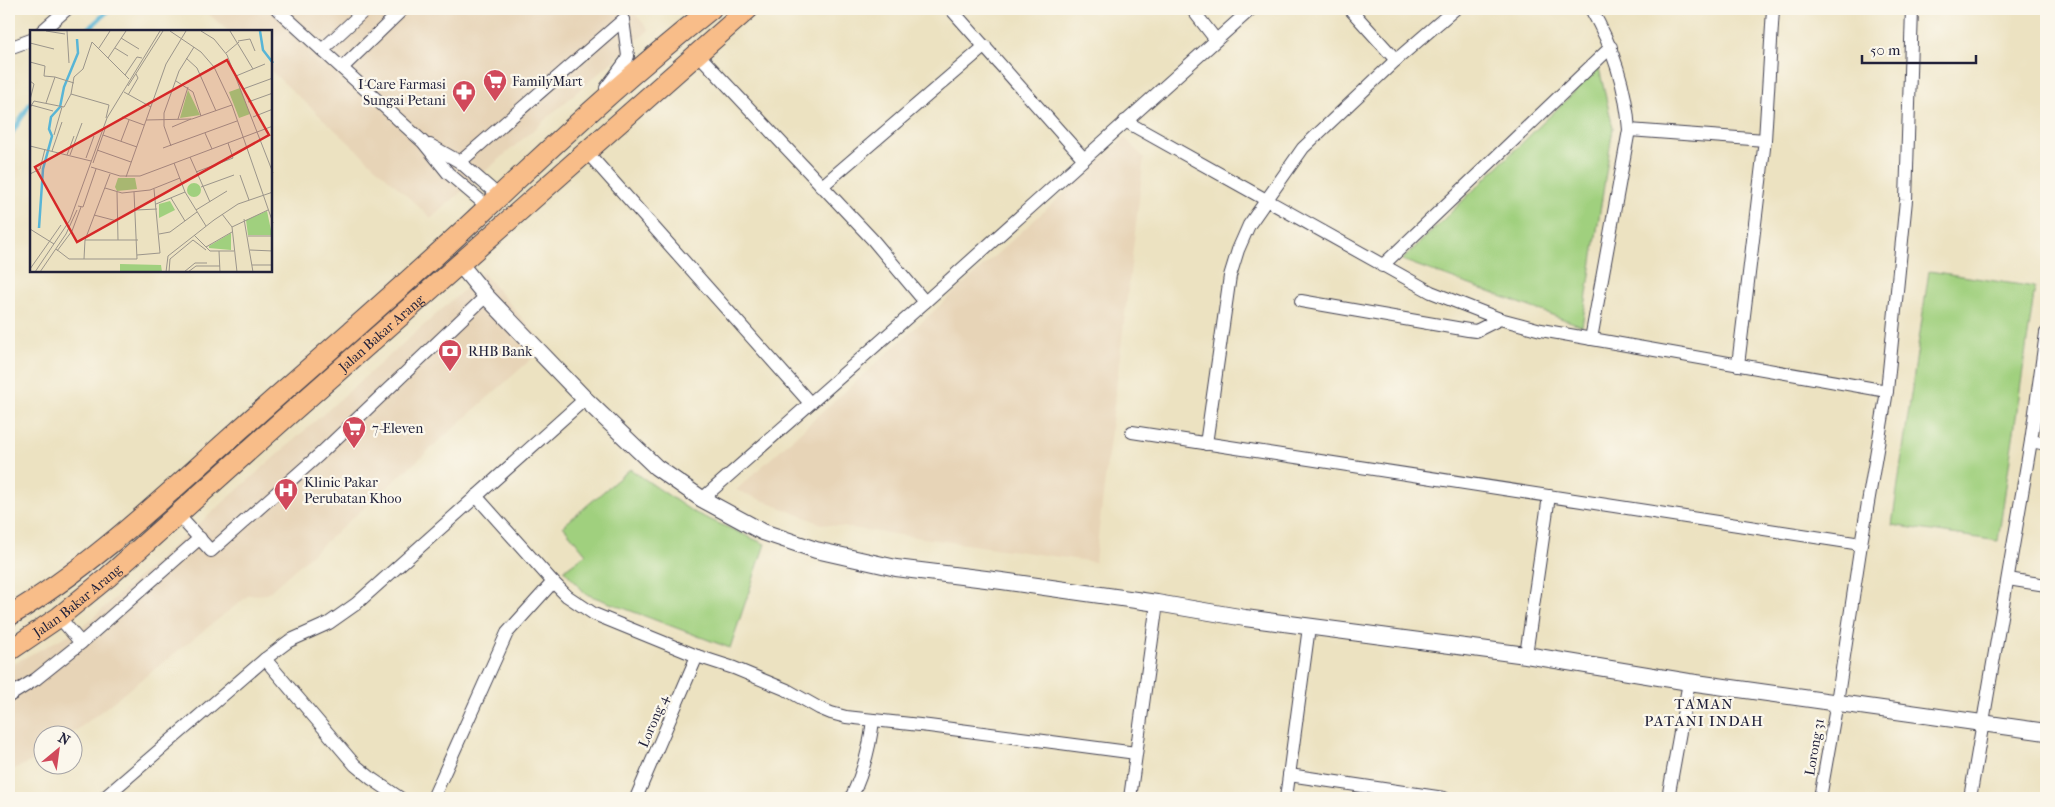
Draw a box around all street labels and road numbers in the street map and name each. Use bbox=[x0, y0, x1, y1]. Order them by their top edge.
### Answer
street label: Jalan Bakar Arang bbox=[335, 291, 428, 376]
street label: Jalan Bakar Arang bbox=[29, 560, 126, 642]
street label: Lorong 4 bbox=[635, 692, 672, 750]
street label: Lorong 31 bbox=[1801, 717, 1828, 777]

